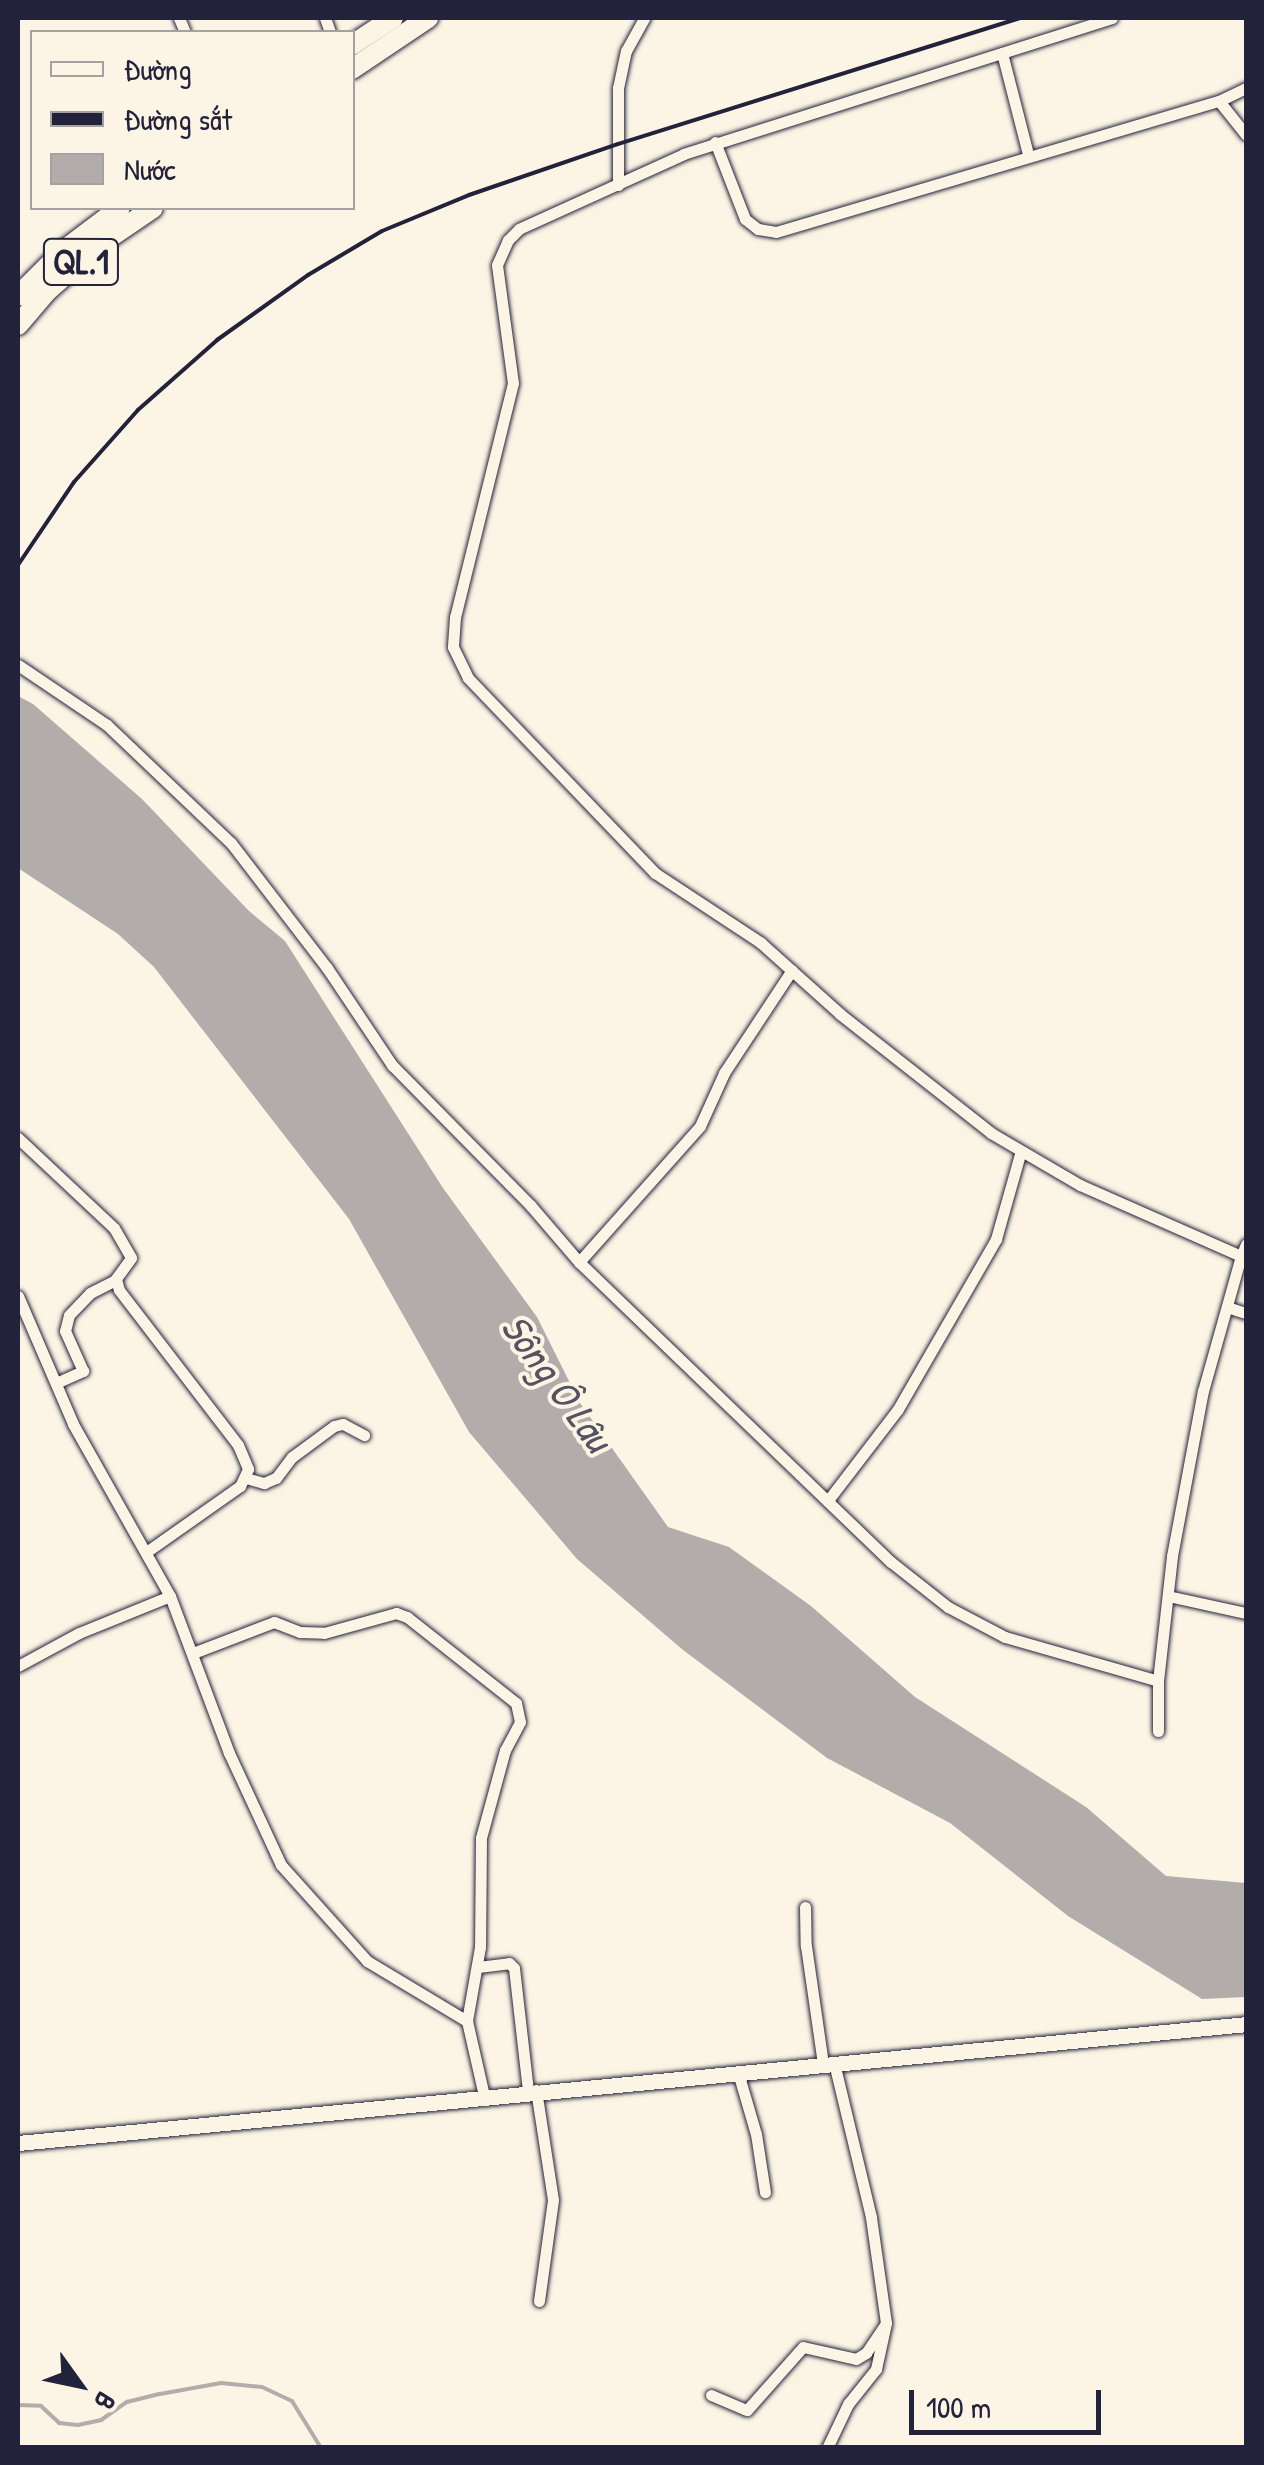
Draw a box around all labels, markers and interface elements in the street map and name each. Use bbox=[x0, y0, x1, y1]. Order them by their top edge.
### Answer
legend bbox=[30, 30, 355, 210]
text: Đường bbox=[124, 49, 192, 89]
text: Đường sắt bbox=[124, 99, 232, 139]
text: Nước bbox=[124, 149, 176, 189]
road number: QL.1 bbox=[41, 232, 121, 292]
water label: Sông Ô Lâu bbox=[492, 1304, 624, 1460]
north arrow bbox=[30, 2335, 130, 2435]
scale bar bbox=[914, 2370, 1106, 2432]
text: B bbox=[85, 2385, 125, 2418]
text: 100 m bbox=[926, 2387, 991, 2427]

